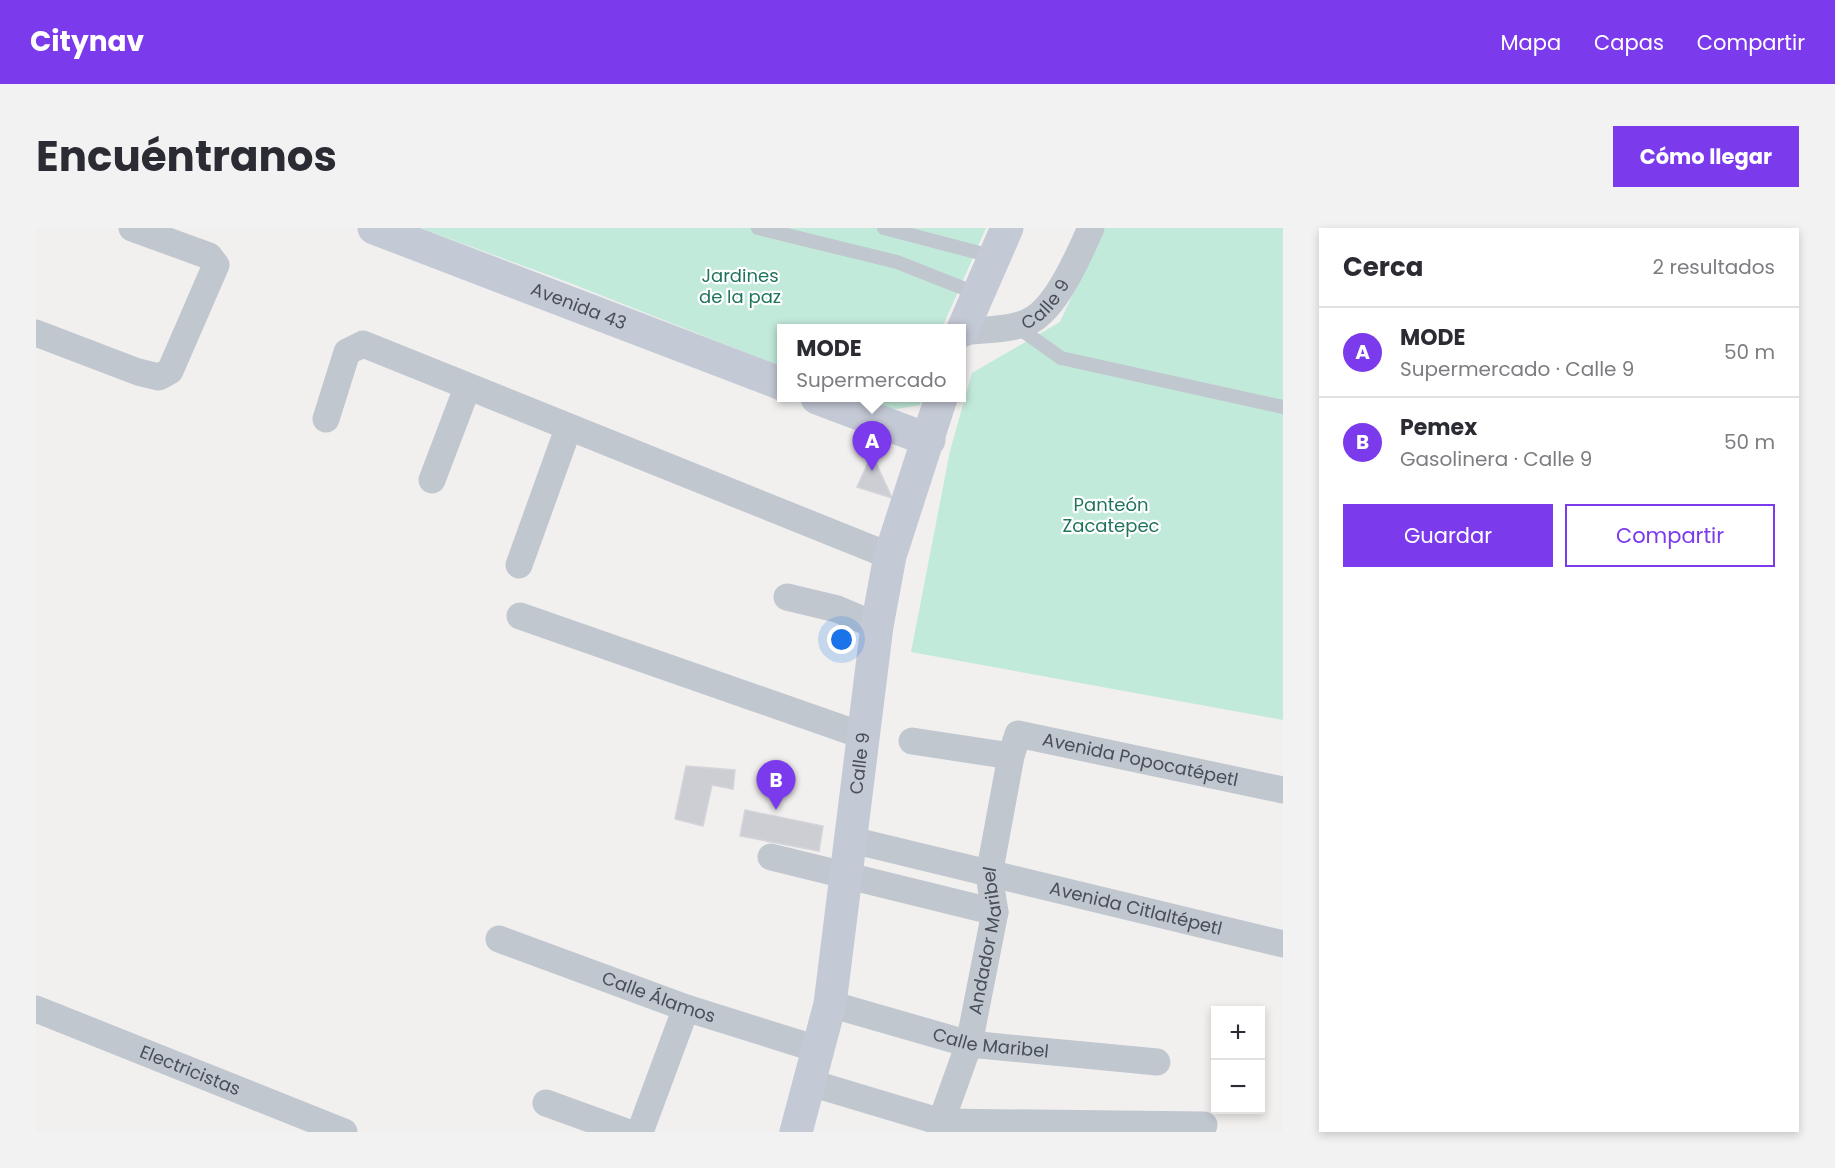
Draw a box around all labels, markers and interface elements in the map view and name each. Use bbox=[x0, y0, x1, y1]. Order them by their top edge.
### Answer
text: Citynav bbox=[30, 22, 144, 61]
text: Mapa bbox=[1500, 28, 1561, 57]
text: Capas bbox=[1594, 28, 1664, 57]
text: Compartir bbox=[1697, 28, 1805, 57]
button: Cómo llegar bbox=[1613, 126, 1799, 187]
text: Encuéntranos bbox=[36, 127, 337, 186]
text: Cerca bbox=[1343, 249, 1423, 285]
text: 2 resultados bbox=[1653, 253, 1775, 281]
park label: Jardines de la paz bbox=[699, 263, 781, 309]
street label: Calle 9 bbox=[1017, 274, 1075, 335]
street label: Avenida 43 bbox=[527, 276, 630, 335]
text: MODE bbox=[1400, 322, 1465, 353]
popup bbox=[777, 324, 966, 402]
text: MODE bbox=[796, 333, 862, 364]
text: A bbox=[1355, 338, 1370, 366]
text: 50 m bbox=[1724, 338, 1775, 366]
text: Supermercado · Calle 9 bbox=[1400, 355, 1634, 383]
text: Supermercado bbox=[796, 366, 947, 394]
text: Pemex bbox=[1400, 412, 1477, 443]
pin: A bbox=[852, 422, 892, 471]
text: B bbox=[1356, 428, 1369, 456]
text: 50 m bbox=[1724, 428, 1775, 456]
text: Gasolinera · Calle 9 bbox=[1400, 445, 1592, 473]
park label: Panteón Zacatepec bbox=[1063, 492, 1160, 538]
button: Guardar bbox=[1343, 504, 1553, 567]
button: Compartir bbox=[1565, 504, 1775, 567]
your location bbox=[827, 625, 856, 654]
street label: Avenida Popocatépetl bbox=[1040, 727, 1241, 792]
street label: Calle 9 bbox=[843, 731, 876, 796]
pin: B bbox=[756, 760, 796, 810]
street label: Andador Maribel bbox=[962, 865, 1008, 1017]
street label: Avenida Citlaltépetl bbox=[1047, 875, 1225, 941]
street label: Calle Álamos bbox=[598, 965, 719, 1029]
map controls bbox=[1211, 1006, 1265, 1114]
button: + bbox=[1211, 1006, 1265, 1060]
street label: Calle Maribel bbox=[930, 1021, 1050, 1064]
street label: Electricistas bbox=[136, 1039, 244, 1101]
button: − bbox=[1211, 1060, 1265, 1114]

